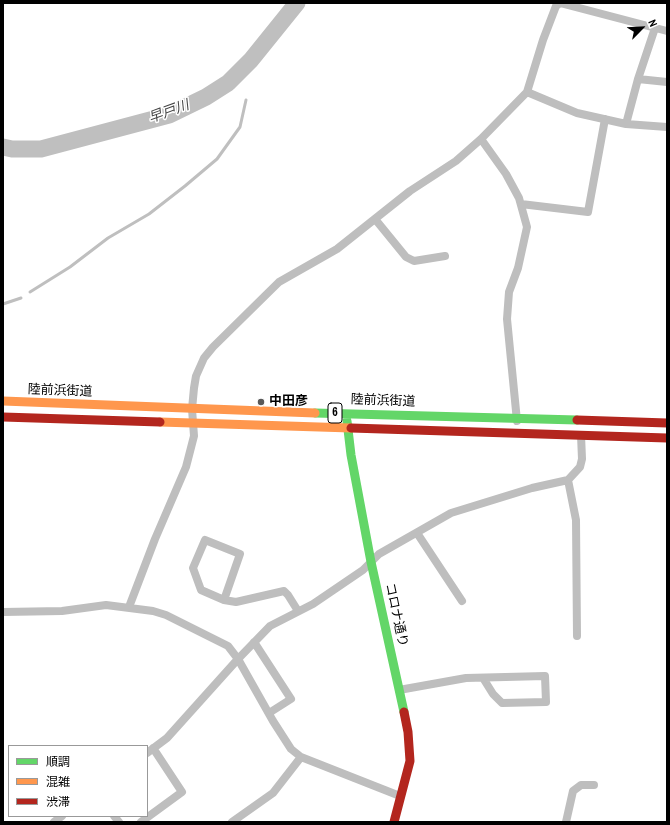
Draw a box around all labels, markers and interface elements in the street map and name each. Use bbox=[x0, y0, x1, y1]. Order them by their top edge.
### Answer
north arrow bbox=[622, 8, 662, 48]
text: N bbox=[645, 17, 661, 29]
water label: 早戸川 bbox=[146, 97, 192, 127]
street label: 陸前浜街道 bbox=[27, 382, 93, 400]
street label: 陸前浜街道 bbox=[350, 392, 416, 410]
place label: 中田彦 bbox=[269, 394, 308, 410]
marker: 中田彦 bbox=[256, 397, 266, 407]
road number: 6 bbox=[328, 403, 342, 423]
street label: コロナ通り bbox=[382, 582, 410, 648]
legend bbox=[8, 745, 148, 817]
text: 順調 bbox=[46, 754, 70, 770]
text: 混雑 bbox=[46, 774, 70, 790]
text: 渋滞 bbox=[46, 794, 70, 810]

